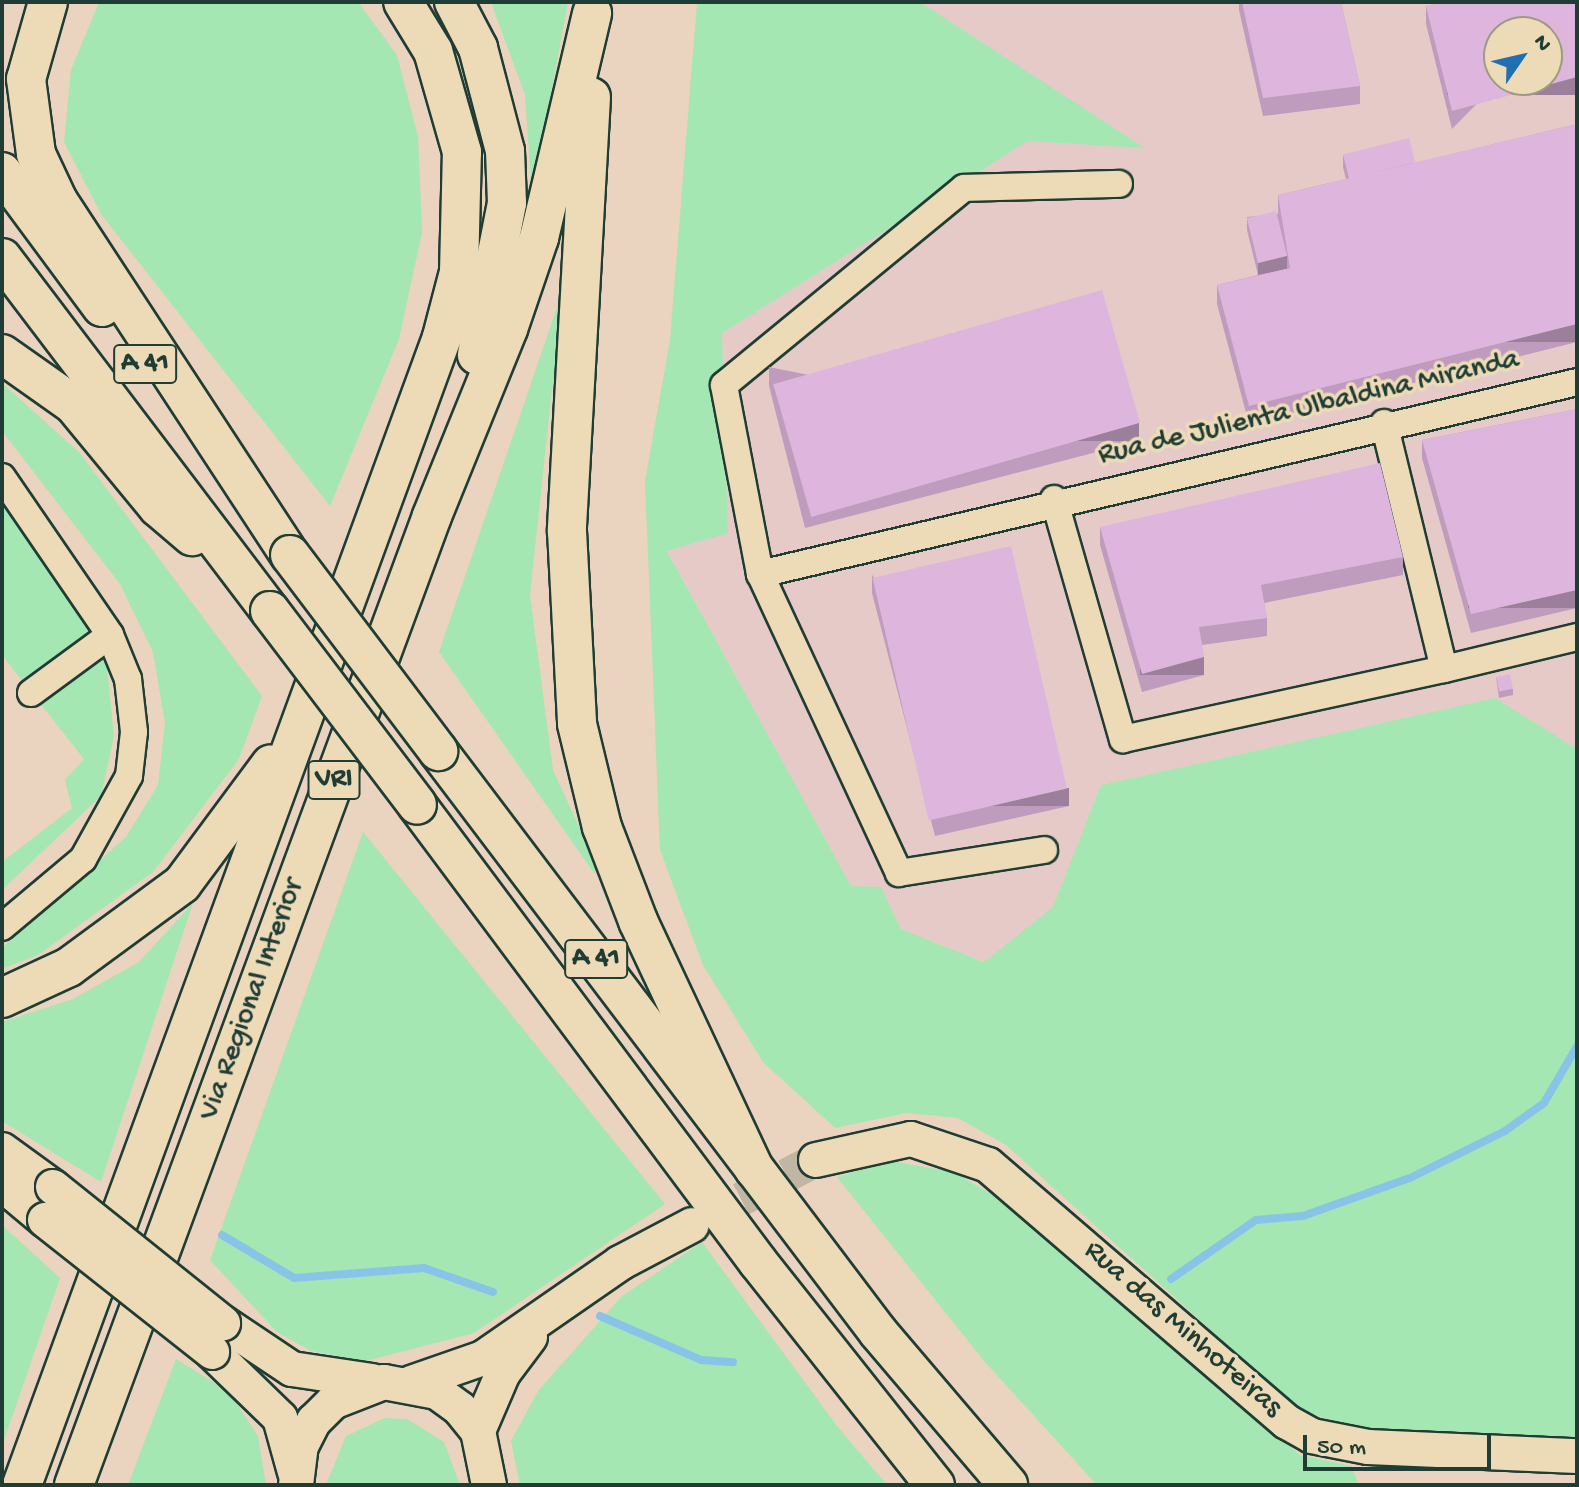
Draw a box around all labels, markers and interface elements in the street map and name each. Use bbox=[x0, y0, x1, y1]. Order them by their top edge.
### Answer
north arrow bbox=[1483, 16, 1563, 96]
text: N bbox=[1526, 30, 1556, 57]
road number: A 41 bbox=[113, 340, 177, 388]
street label: Rua de Julienta Ulbaldina Miranda bbox=[1095, 343, 1523, 475]
road number: VRI bbox=[306, 756, 362, 804]
street label: Via Regional Interior bbox=[193, 874, 313, 1126]
road number: A 41 bbox=[564, 935, 628, 983]
street label: Rua das Minhoteiras bbox=[1075, 1234, 1289, 1426]
scale bar bbox=[1307, 1419, 1495, 1469]
text: 50 m bbox=[1317, 1434, 1366, 1463]

